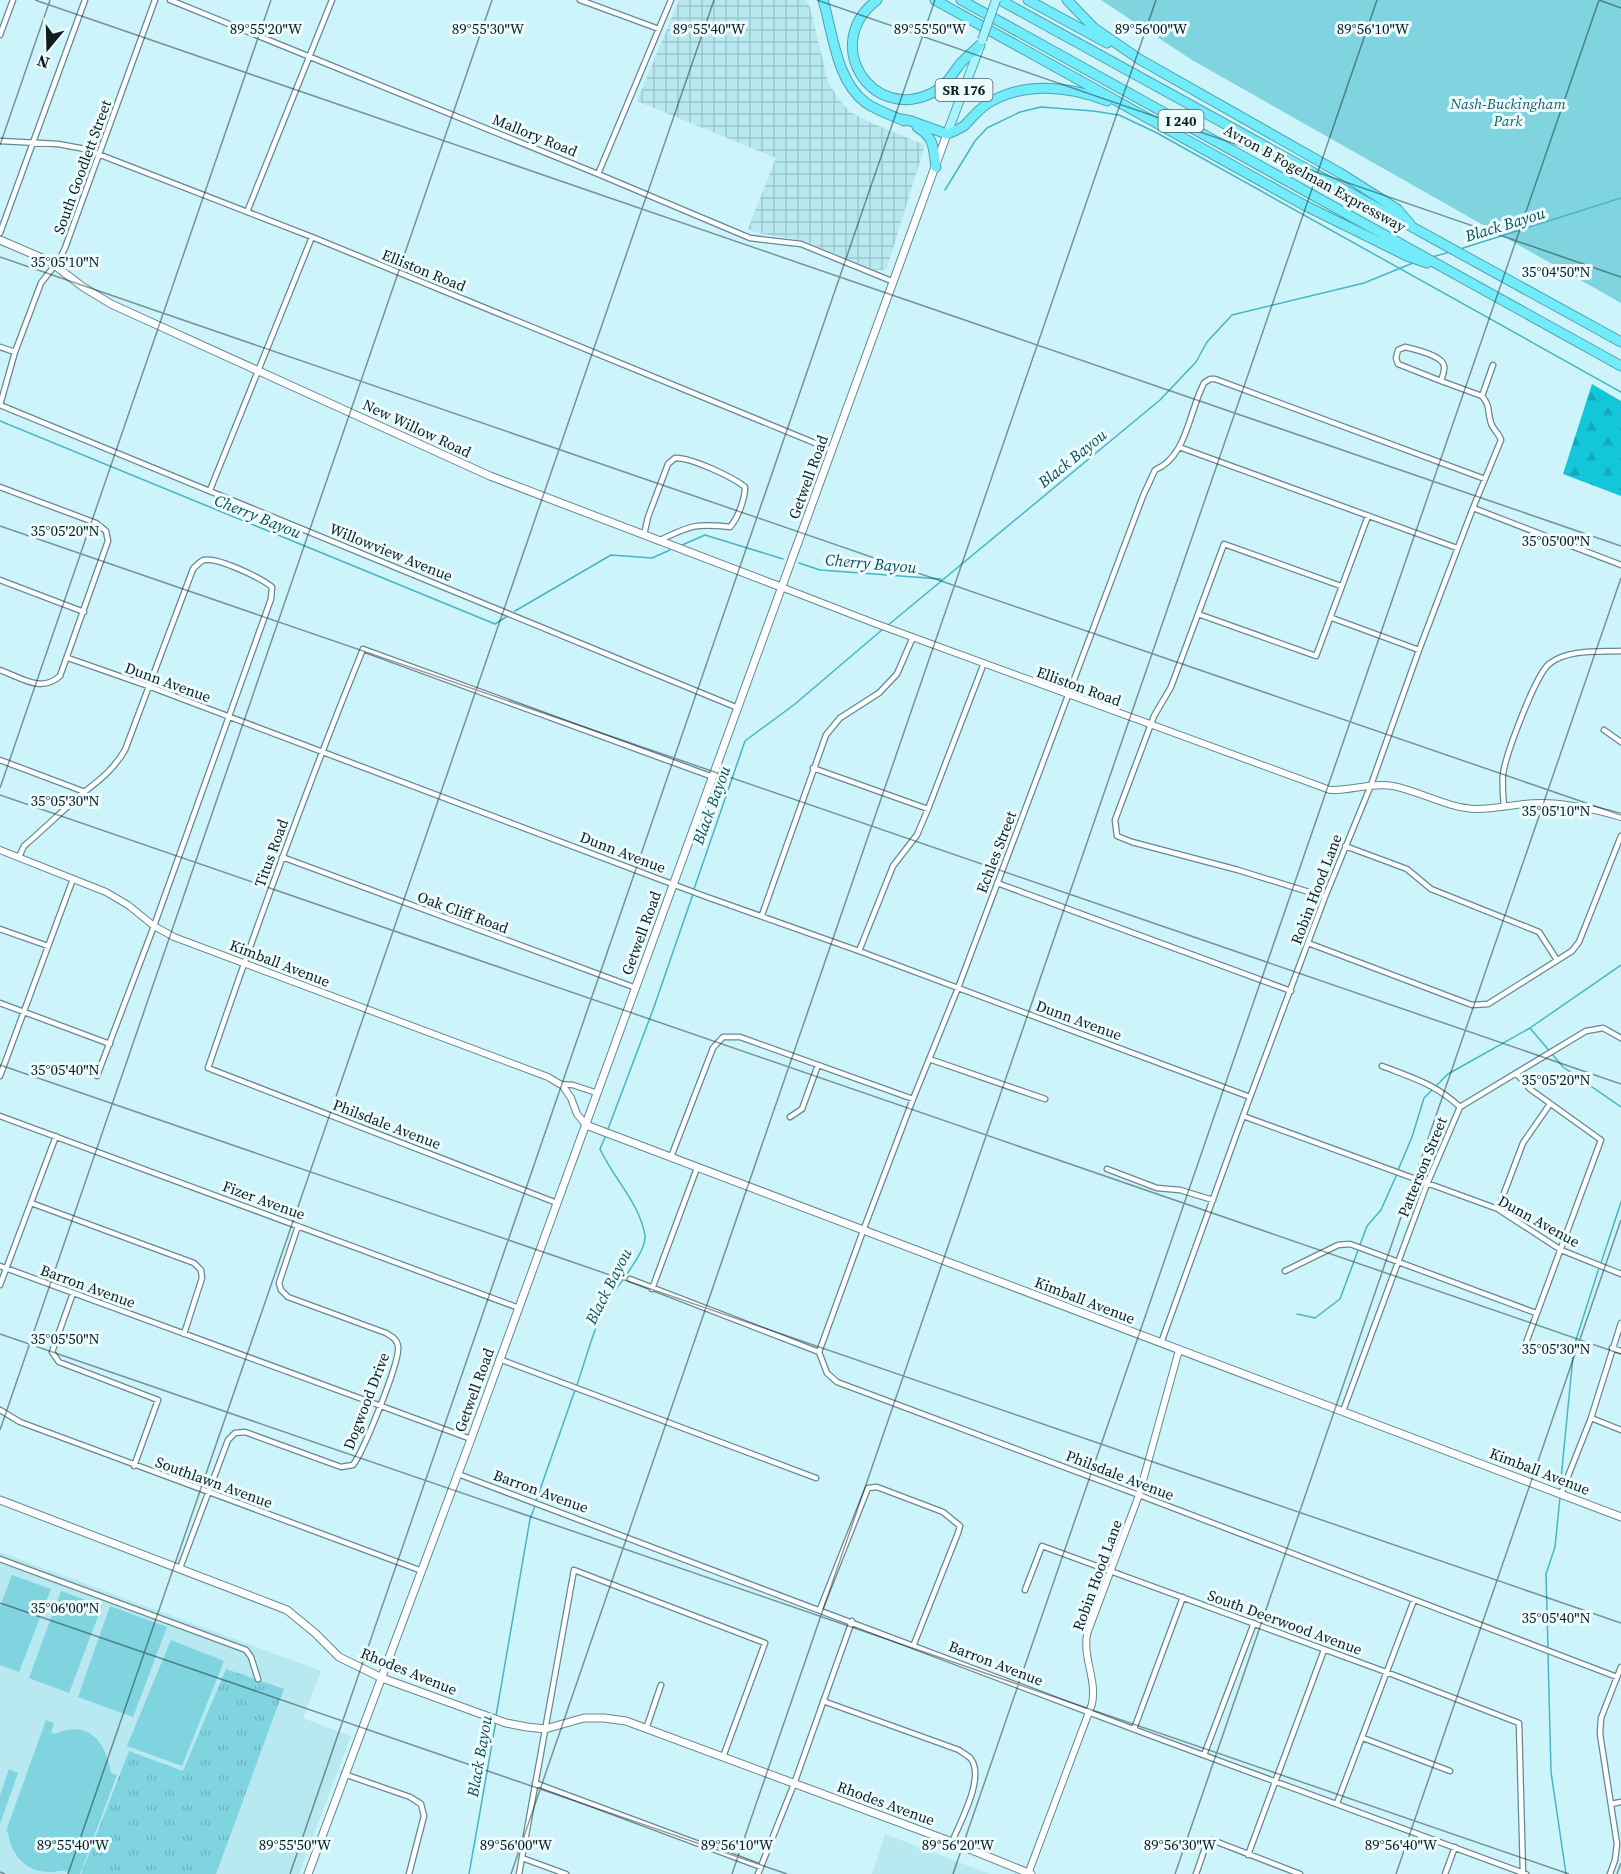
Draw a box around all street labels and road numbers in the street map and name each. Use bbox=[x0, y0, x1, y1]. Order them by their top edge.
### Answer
road number: SR 176 bbox=[936, 79, 992, 101]
street label: South Goodlett Street bbox=[48, 97, 116, 237]
street label: Mallory Road bbox=[489, 108, 581, 162]
road number: I 240 bbox=[1158, 110, 1204, 132]
street label: Avron B Fogelman Expressway bbox=[1220, 119, 1410, 237]
street label: Elliston Road bbox=[379, 244, 469, 297]
street label: New Willow Road bbox=[359, 394, 475, 463]
street label: Getwell Road bbox=[783, 432, 833, 522]
street label: Willowview Avenue bbox=[326, 518, 456, 586]
street label: Dunn Avenue bbox=[122, 657, 214, 707]
street label: Elliston Road bbox=[1034, 661, 1125, 711]
street label: Echles Street bbox=[971, 808, 1021, 896]
street label: Titus Road bbox=[249, 816, 293, 890]
street label: Dunn Avenue bbox=[577, 826, 669, 878]
street label: Robin Hood Lane bbox=[1285, 830, 1347, 947]
street label: Oak Cliff Road bbox=[414, 886, 512, 938]
street label: Getwell Road bbox=[616, 888, 666, 978]
street label: Kimball Avenue bbox=[227, 934, 334, 992]
street label: Dunn Avenue bbox=[1033, 995, 1125, 1045]
street label: Philsdale Avenue bbox=[330, 1094, 444, 1154]
street label: Patterson Street bbox=[1392, 1114, 1452, 1220]
street label: Fizer Avenue bbox=[220, 1175, 309, 1225]
street label: Dunn Avenue bbox=[1494, 1190, 1584, 1252]
street label: Barron Avenue bbox=[38, 1259, 139, 1313]
street label: Kimball Avenue bbox=[1032, 1271, 1139, 1329]
street label: Getwell Road bbox=[449, 1345, 499, 1435]
street label: Dogwood Drive bbox=[338, 1349, 394, 1453]
street label: Kimball Avenue bbox=[1487, 1442, 1594, 1500]
street label: Philsdale Avenue bbox=[1063, 1445, 1177, 1505]
street label: Southlawn Avenue bbox=[152, 1451, 276, 1513]
street label: Barron Avenue bbox=[491, 1464, 592, 1518]
street label: Robin Hood Lane bbox=[1067, 1516, 1127, 1633]
street label: South Deerwood Avenue bbox=[1205, 1584, 1366, 1660]
street label: Barron Avenue bbox=[946, 1635, 1047, 1691]
street label: Rhodes Avenue bbox=[358, 1642, 461, 1700]
street label: Rhodes Avenue bbox=[834, 1776, 938, 1831]

